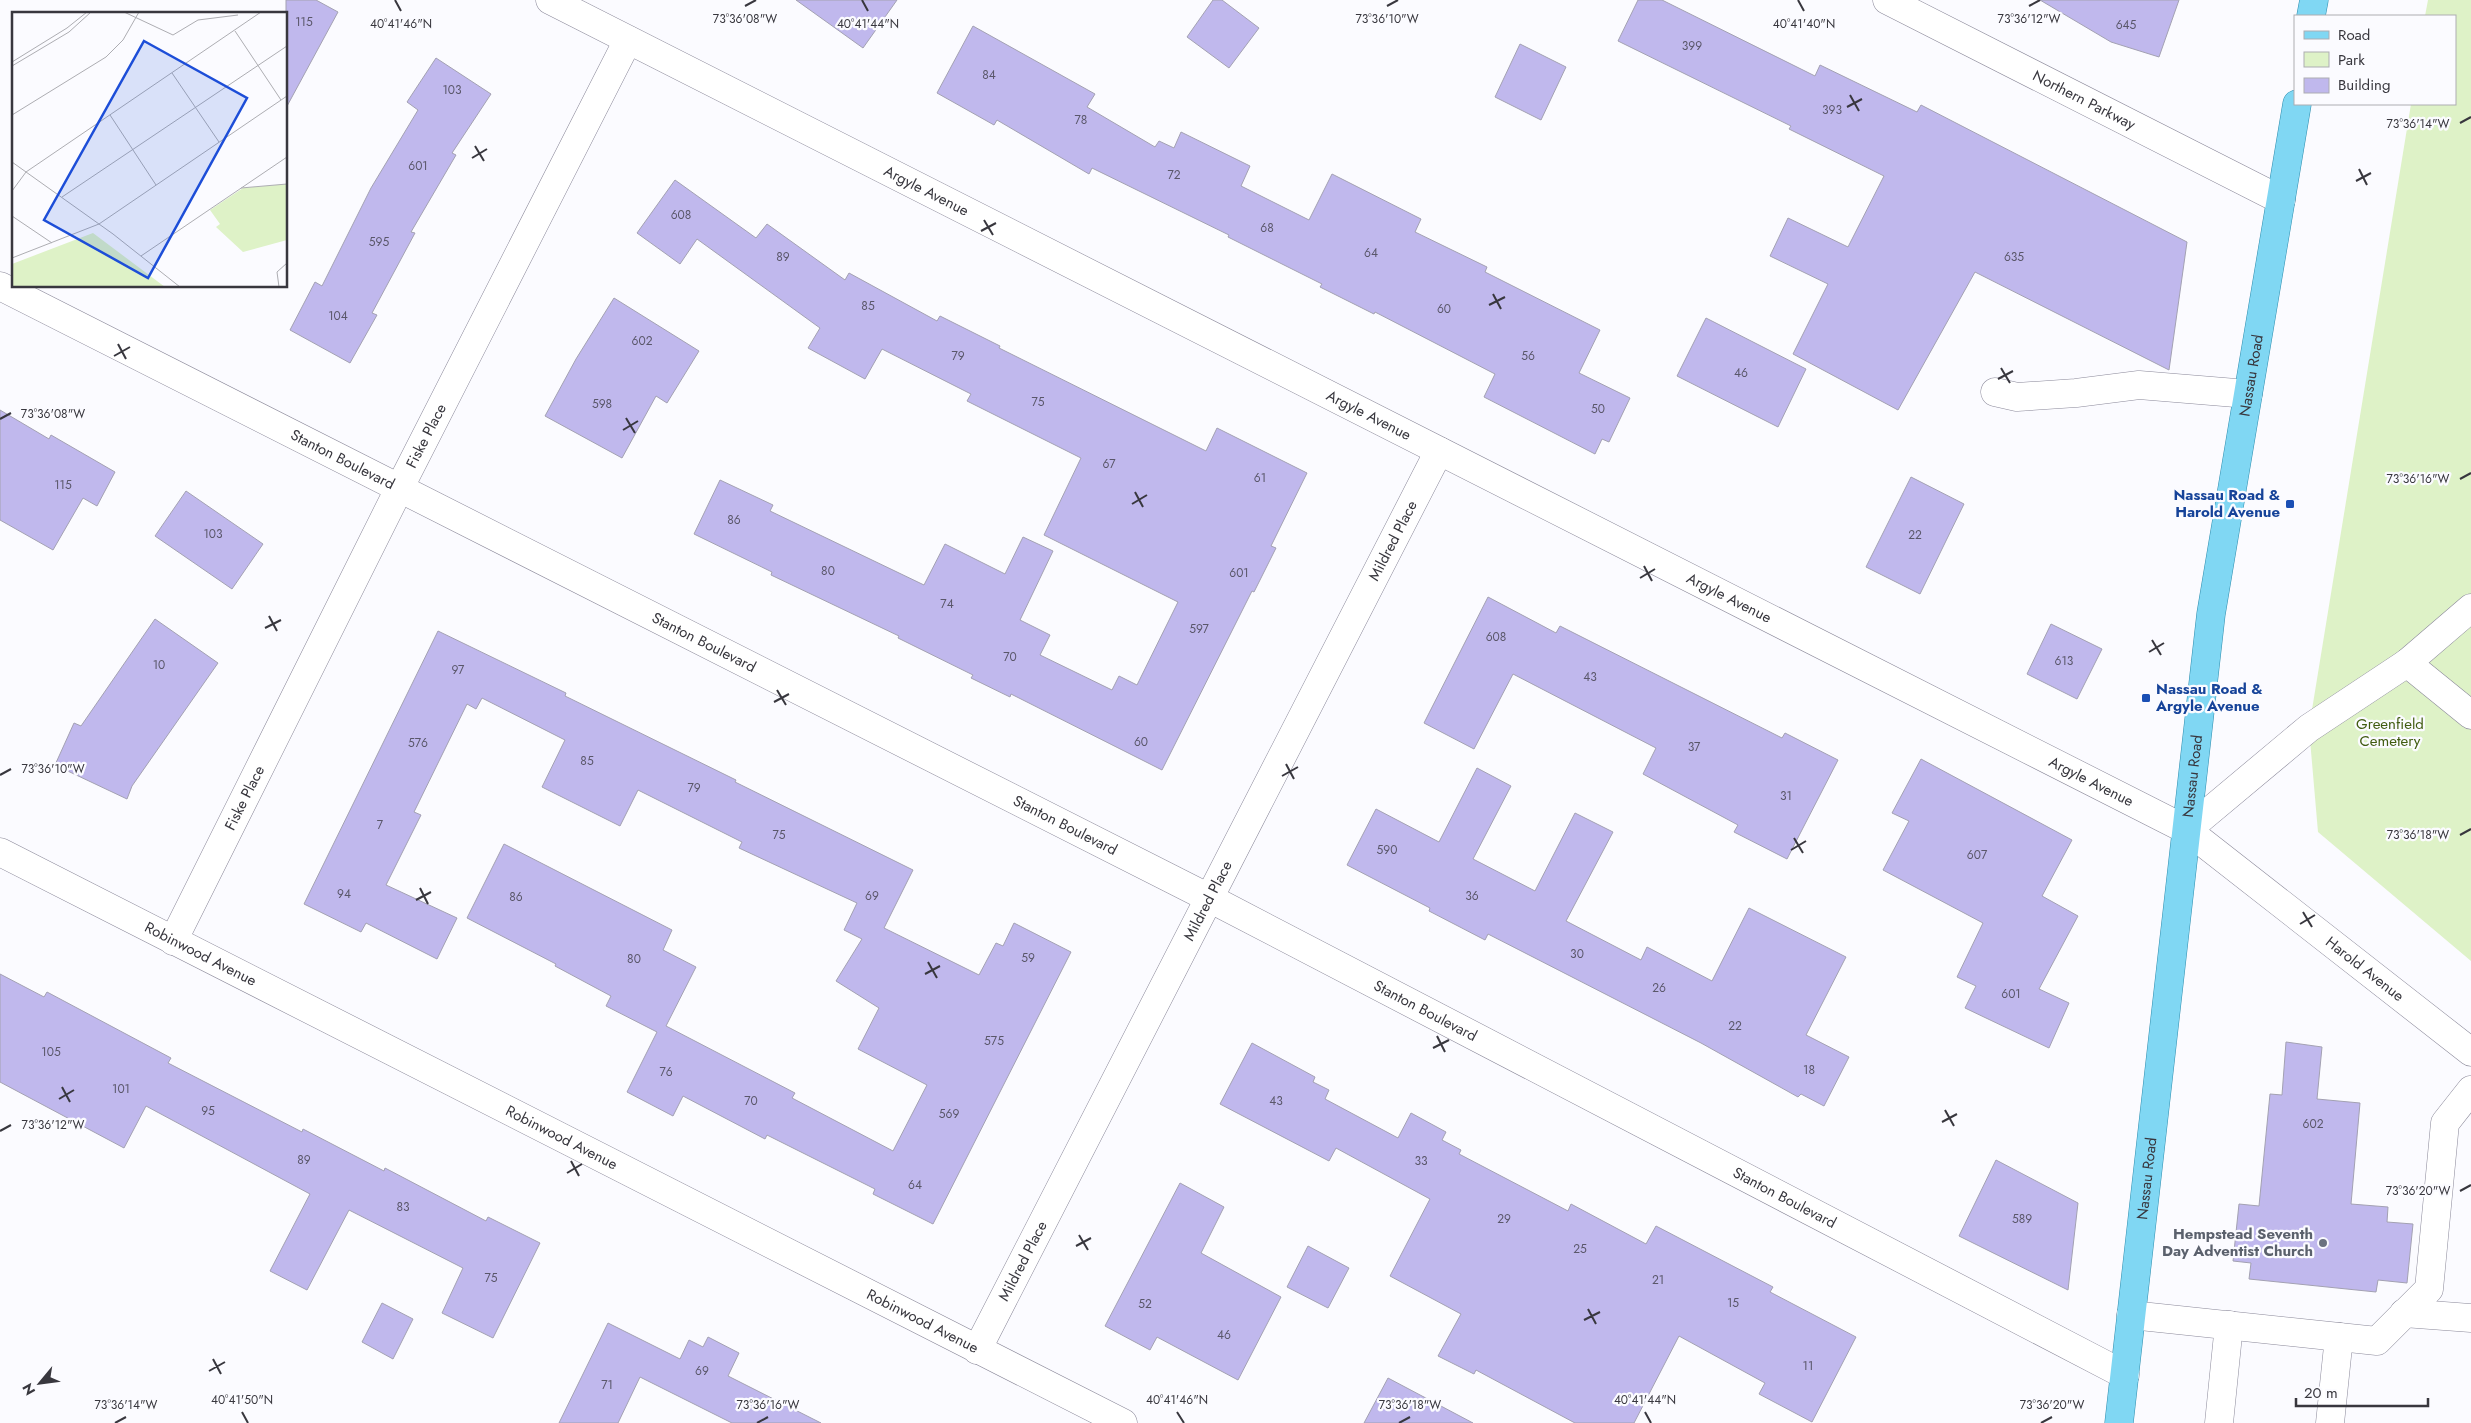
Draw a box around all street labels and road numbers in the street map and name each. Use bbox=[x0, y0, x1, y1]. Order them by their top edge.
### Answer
street label: Northern Parkway bbox=[2029, 65, 2140, 136]
street label: Argyle Avenue bbox=[880, 160, 973, 222]
street label: Nassau Road bbox=[2233, 333, 2269, 418]
street label: Argyle Avenue bbox=[1323, 384, 1415, 446]
street label: Fiske Place bbox=[400, 399, 452, 472]
street label: Stanton Boulevard bbox=[287, 424, 399, 495]
street label: Mildred Place bbox=[1363, 496, 1423, 585]
street label: Argyle Avenue bbox=[1683, 567, 1776, 629]
street label: Stanton Boulevard bbox=[648, 607, 760, 678]
street label: Nassau Road bbox=[2177, 734, 2208, 819]
street label: Argyle Avenue bbox=[2045, 751, 2138, 812]
street label: Fiske Place bbox=[219, 761, 270, 834]
street label: Stanton Boulevard bbox=[1009, 790, 1121, 861]
street label: Mildred Place bbox=[1178, 857, 1238, 945]
street label: Robinwood Avenue bbox=[141, 916, 261, 992]
street label: Harold Avenue bbox=[2321, 931, 2409, 1007]
street label: Stanton Boulevard bbox=[1370, 975, 1481, 1047]
street label: Robinwood Avenue bbox=[502, 1100, 622, 1175]
street label: Nassau Road bbox=[2131, 1136, 2162, 1221]
street label: Stanton Boulevard bbox=[1729, 1162, 1840, 1234]
street label: Mildred Place bbox=[993, 1217, 1053, 1305]
street label: Robinwood Avenue bbox=[863, 1283, 983, 1359]

